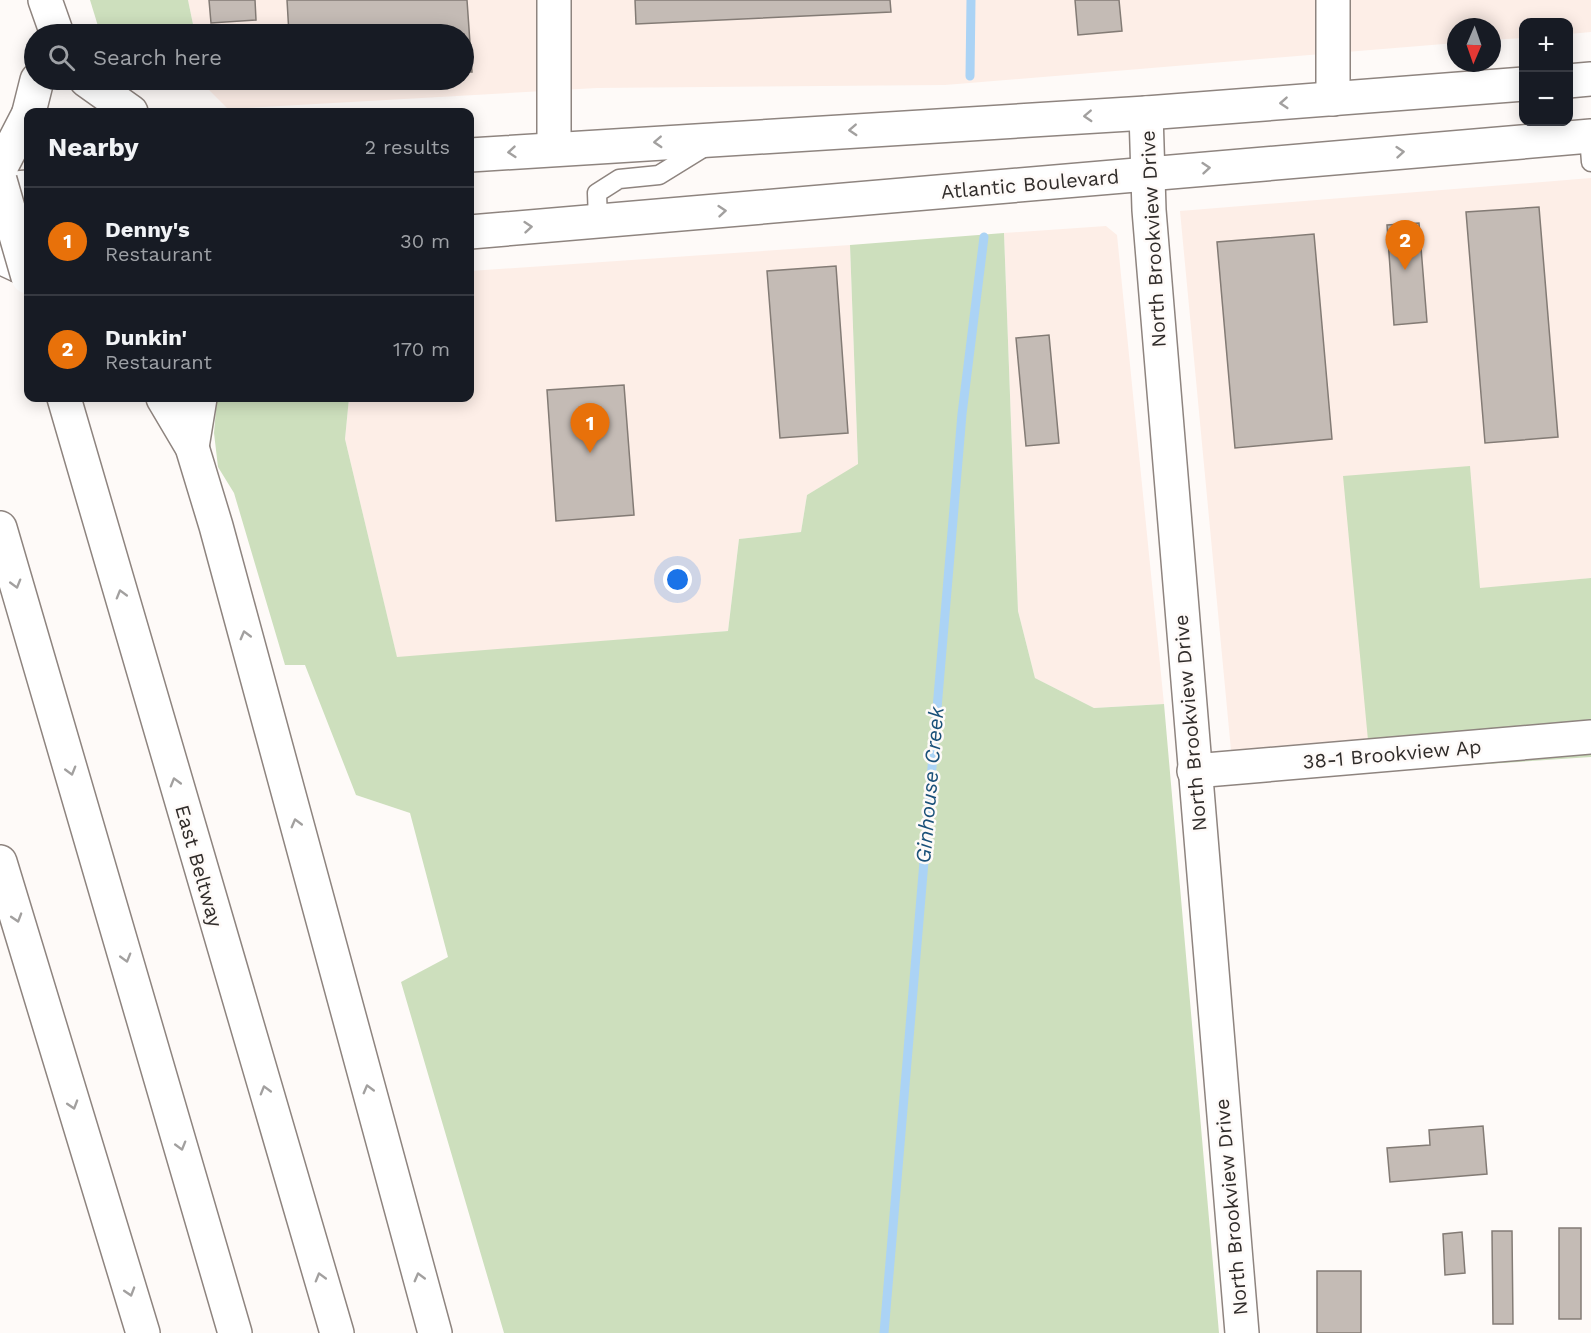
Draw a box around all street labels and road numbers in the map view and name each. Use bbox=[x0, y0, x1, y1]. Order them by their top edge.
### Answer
street label: North Brookview Drive bbox=[1135, 130, 1171, 348]
street label: Atlantic Boulevard bbox=[940, 164, 1120, 204]
street label: North Brookview Drive bbox=[1169, 613, 1211, 833]
street label: 38-1 Brookview Ap bbox=[1302, 734, 1482, 774]
street label: East Beltway bbox=[170, 802, 228, 931]
street label: North Brookview Drive bbox=[1210, 1097, 1252, 1317]

